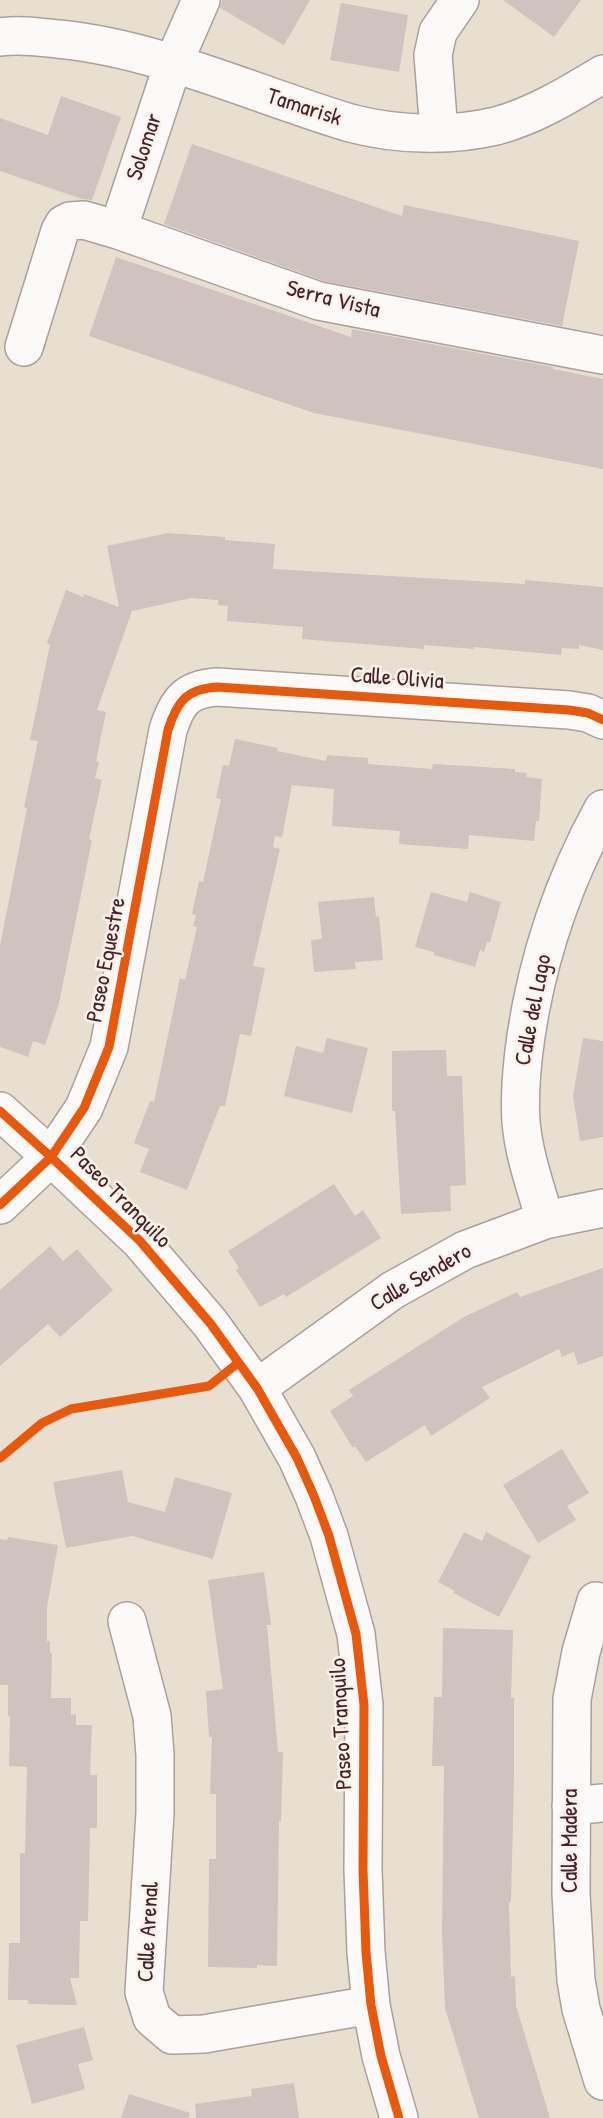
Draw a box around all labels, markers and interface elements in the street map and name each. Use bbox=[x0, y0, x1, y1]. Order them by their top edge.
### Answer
street label: Tamarisk bbox=[263, 83, 345, 133]
street label: Solomar bbox=[121, 110, 169, 184]
street label: Serra Vista bbox=[283, 275, 383, 325]
street label: Calle Olivia bbox=[349, 662, 445, 696]
street label: Paseo Equestre bbox=[81, 895, 133, 1025]
street label: Calle del Lago bbox=[510, 952, 558, 1068]
street label: Paseo Tranquilo bbox=[64, 1142, 176, 1254]
street label: Calle Sendero bbox=[365, 1238, 477, 1318]
street label: Paseo Tranquilo bbox=[325, 1657, 359, 1791]
street label: Calle Madera bbox=[557, 1789, 585, 1893]
street label: Calle Arenal bbox=[133, 1881, 165, 1983]

